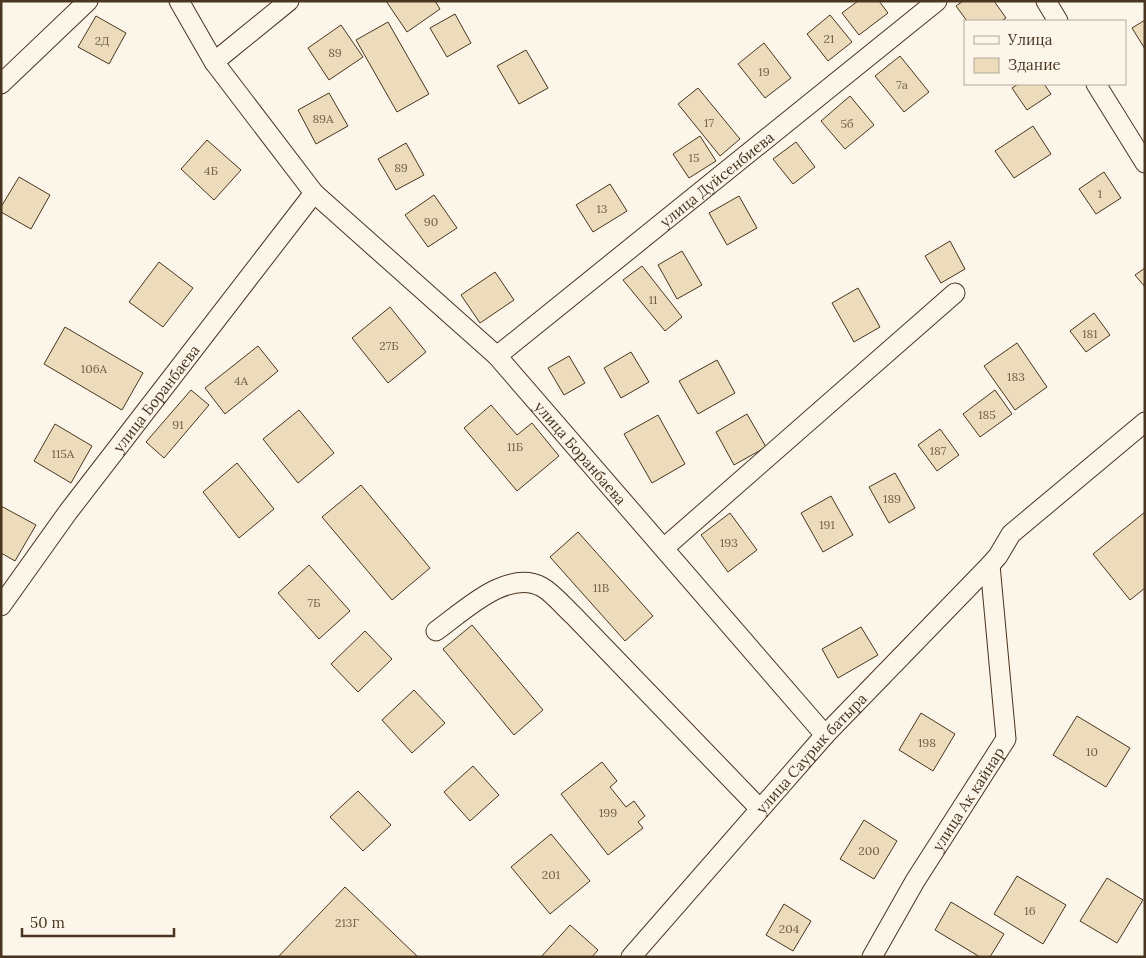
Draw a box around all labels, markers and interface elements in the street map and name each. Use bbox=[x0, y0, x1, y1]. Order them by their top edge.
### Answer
legend bbox=[964, 20, 1126, 85]
text: Улица bbox=[1007, 30, 1053, 49]
house number: 21 bbox=[824, 31, 834, 46]
house number: 2Д bbox=[95, 33, 109, 48]
house number: 89 bbox=[328, 45, 342, 60]
text: Здание bbox=[1008, 55, 1061, 74]
house number: 19 bbox=[758, 64, 770, 79]
house number: 7а bbox=[896, 77, 908, 92]
house number: 89А bbox=[312, 111, 334, 126]
house number: 17 bbox=[704, 115, 714, 130]
house number: 5б bbox=[840, 116, 854, 131]
street label: улица Дуйсенбиева bbox=[655, 127, 778, 231]
house number: 15 bbox=[689, 150, 699, 165]
house number: 89 bbox=[394, 160, 408, 175]
house number: 4Б bbox=[204, 163, 218, 178]
house number: 1 bbox=[1098, 186, 1102, 201]
house number: 13 bbox=[596, 201, 608, 216]
house number: 90 bbox=[424, 214, 438, 229]
house number: 11 bbox=[649, 292, 657, 307]
house number: 181 bbox=[1082, 326, 1098, 341]
house number: 27Б bbox=[379, 338, 399, 353]
street label: улица Боранбаева bbox=[108, 340, 203, 456]
house number: 106А bbox=[81, 361, 108, 376]
house number: 183 bbox=[1007, 369, 1025, 384]
house number: 4А bbox=[234, 373, 248, 388]
street label: улица Боранбаева bbox=[531, 397, 631, 509]
house number: 185 bbox=[978, 407, 996, 422]
house number: 91 bbox=[172, 417, 184, 432]
house number: 11Б bbox=[507, 439, 523, 454]
house number: 187 bbox=[930, 443, 947, 458]
house number: 115А bbox=[52, 446, 75, 461]
house number: 189 bbox=[883, 491, 901, 506]
house number: 191 bbox=[819, 517, 835, 532]
house number: 193 bbox=[720, 535, 738, 550]
house number: 11В bbox=[593, 580, 609, 595]
house number: 7Б bbox=[308, 595, 321, 610]
street label: улица Саурык батыра bbox=[751, 688, 871, 817]
house number: 198 bbox=[918, 735, 936, 750]
street label: улица Ак кайнар bbox=[927, 743, 1008, 854]
house number: 10 bbox=[1086, 744, 1098, 759]
house number: 199 bbox=[599, 805, 617, 820]
house number: 200 bbox=[858, 843, 880, 858]
house number: 201 bbox=[542, 867, 560, 882]
house number: 16 bbox=[1024, 903, 1036, 918]
scale bar bbox=[22, 906, 175, 938]
text: 50 m bbox=[30, 913, 65, 932]
house number: 213Г bbox=[335, 915, 359, 930]
house number: 204 bbox=[779, 921, 800, 936]

